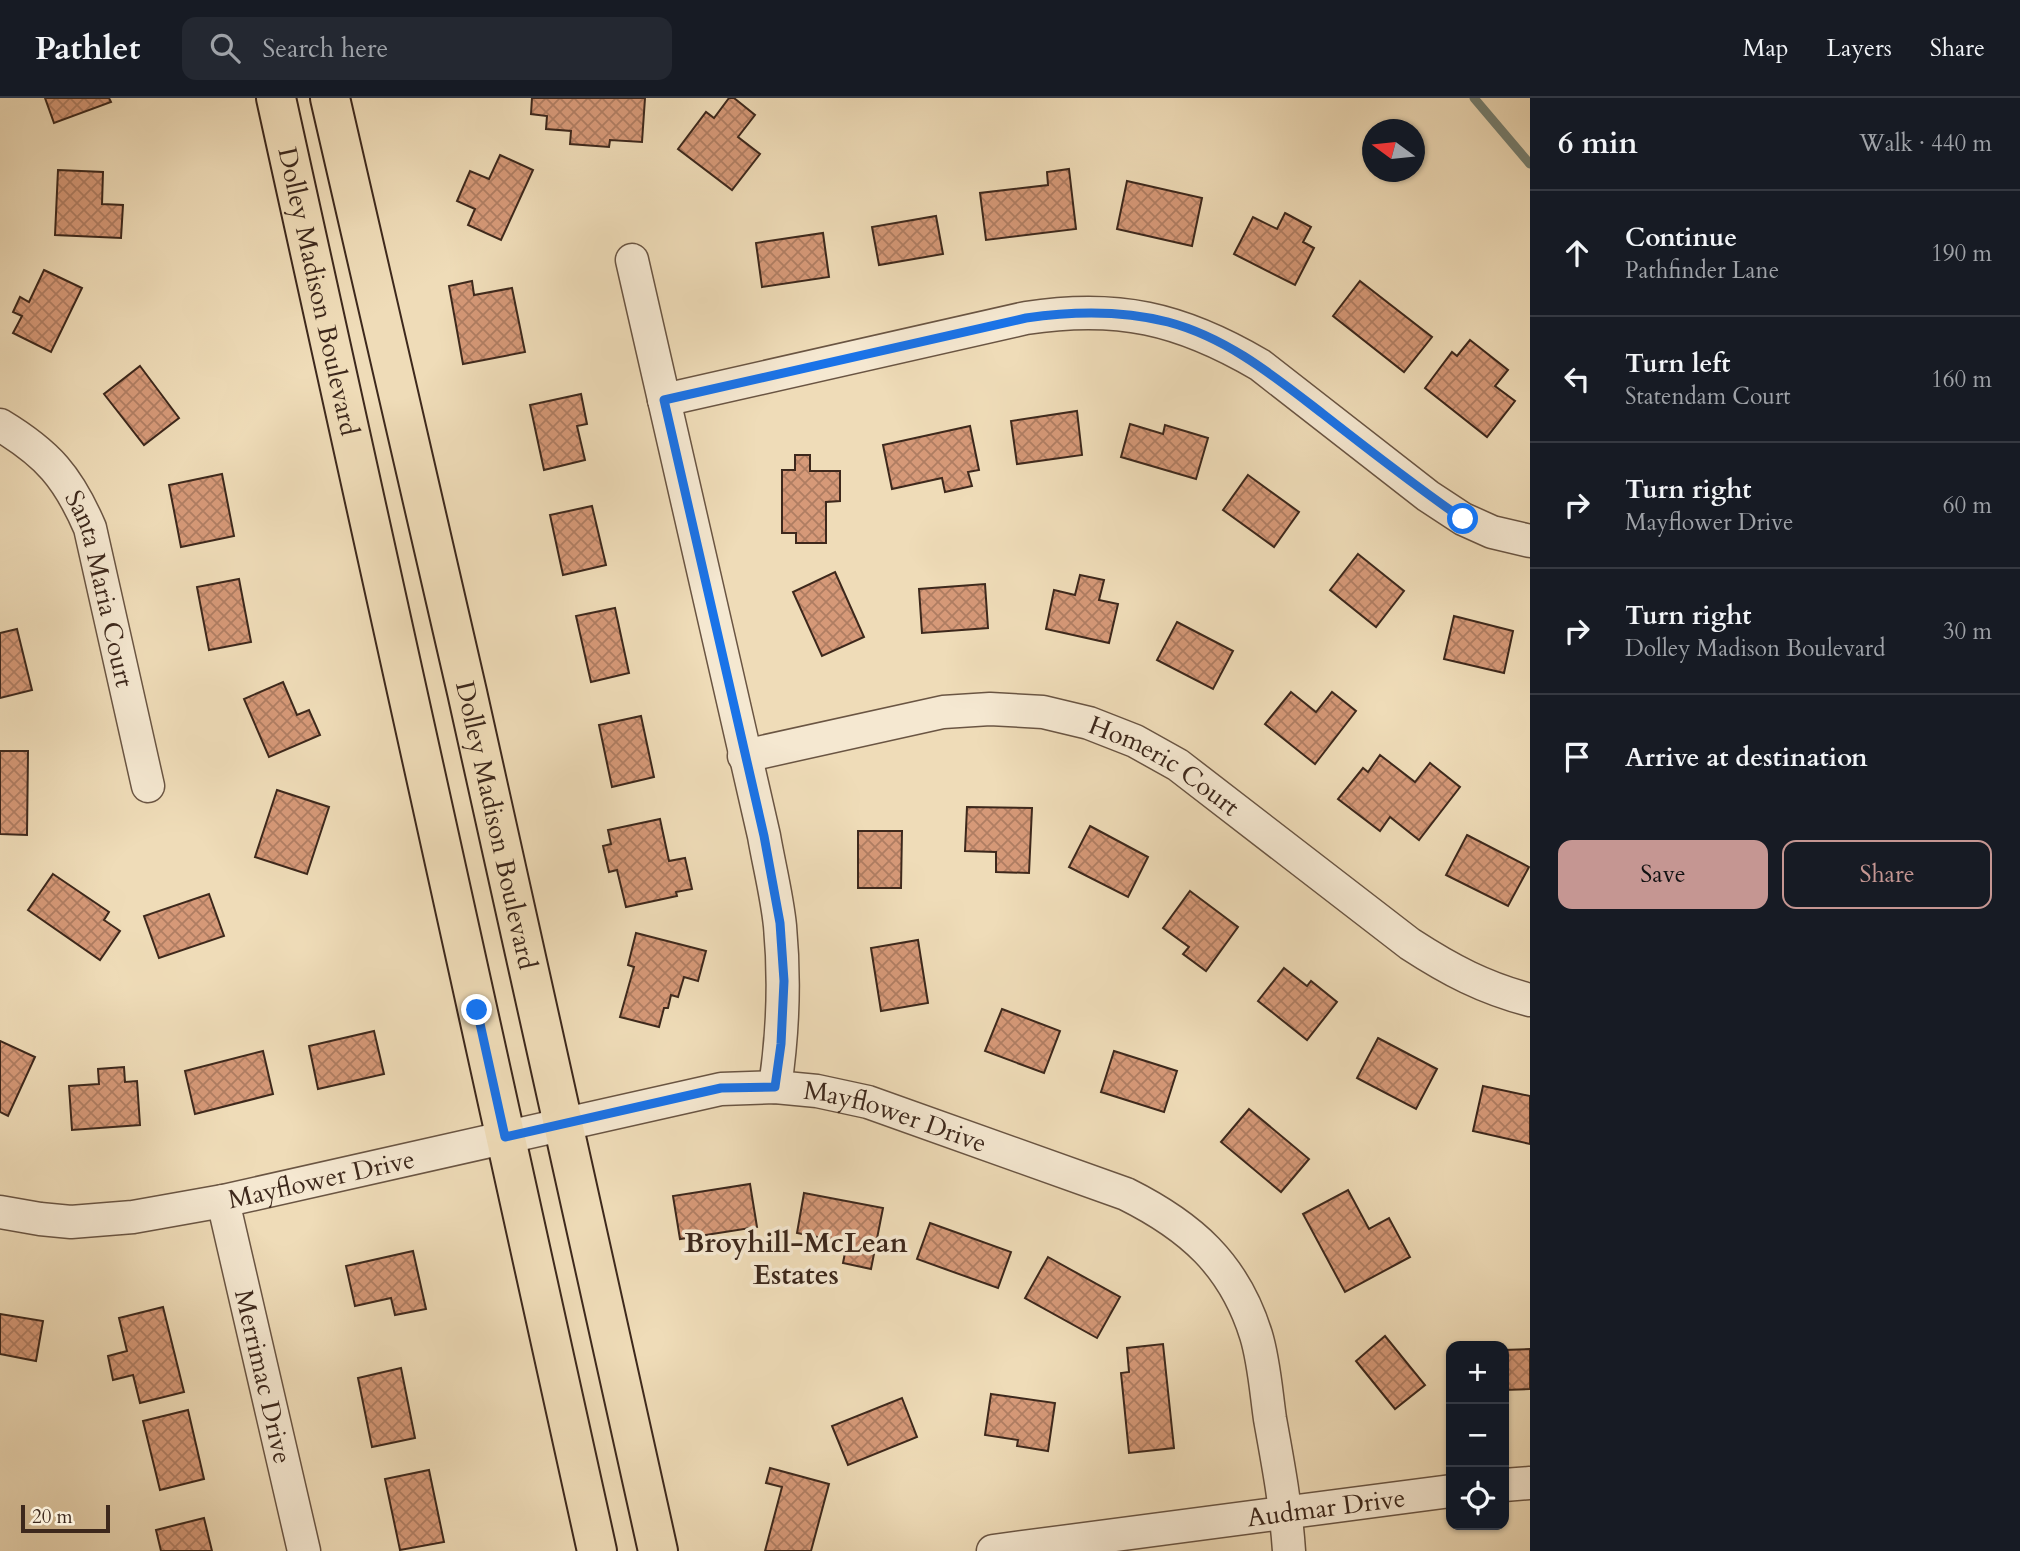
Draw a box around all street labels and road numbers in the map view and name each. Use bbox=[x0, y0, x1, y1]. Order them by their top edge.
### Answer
street label: Dolley Madison Boulevard bbox=[269, 144, 367, 439]
street label: Santa Maria Court bbox=[57, 484, 142, 690]
street label: Dolley Madison Boulevard bbox=[447, 678, 545, 973]
street label: Homeric Court bbox=[1083, 708, 1247, 824]
street label: Mayflower Drive bbox=[802, 1073, 991, 1161]
street label: Mayflower Drive bbox=[225, 1141, 418, 1217]
street label: Merrimac Drive bbox=[226, 1286, 300, 1467]
street label: Audmar Drive bbox=[1245, 1480, 1407, 1536]

